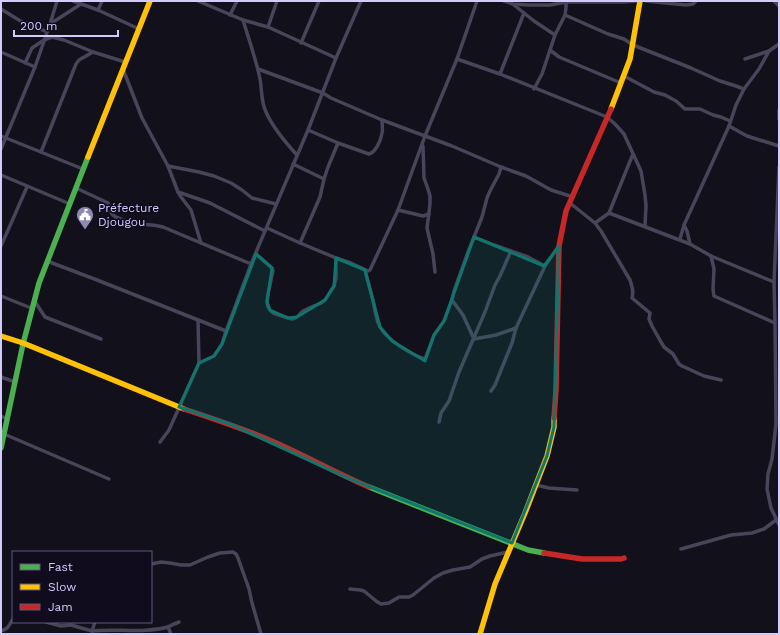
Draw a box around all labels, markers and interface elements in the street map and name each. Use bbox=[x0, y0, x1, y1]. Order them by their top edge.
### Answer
scale bar bbox=[14, 12, 118, 38]
text: 200 m bbox=[20, 19, 57, 33]
place label: Préfecture Djougou bbox=[98, 201, 159, 229]
public building icon: Préfecture Djougou bbox=[75, 205, 95, 230]
legend bbox=[12, 551, 152, 623]
text: Fast bbox=[48, 560, 73, 574]
text: Slow bbox=[48, 580, 76, 594]
text: Jam bbox=[48, 600, 73, 614]

